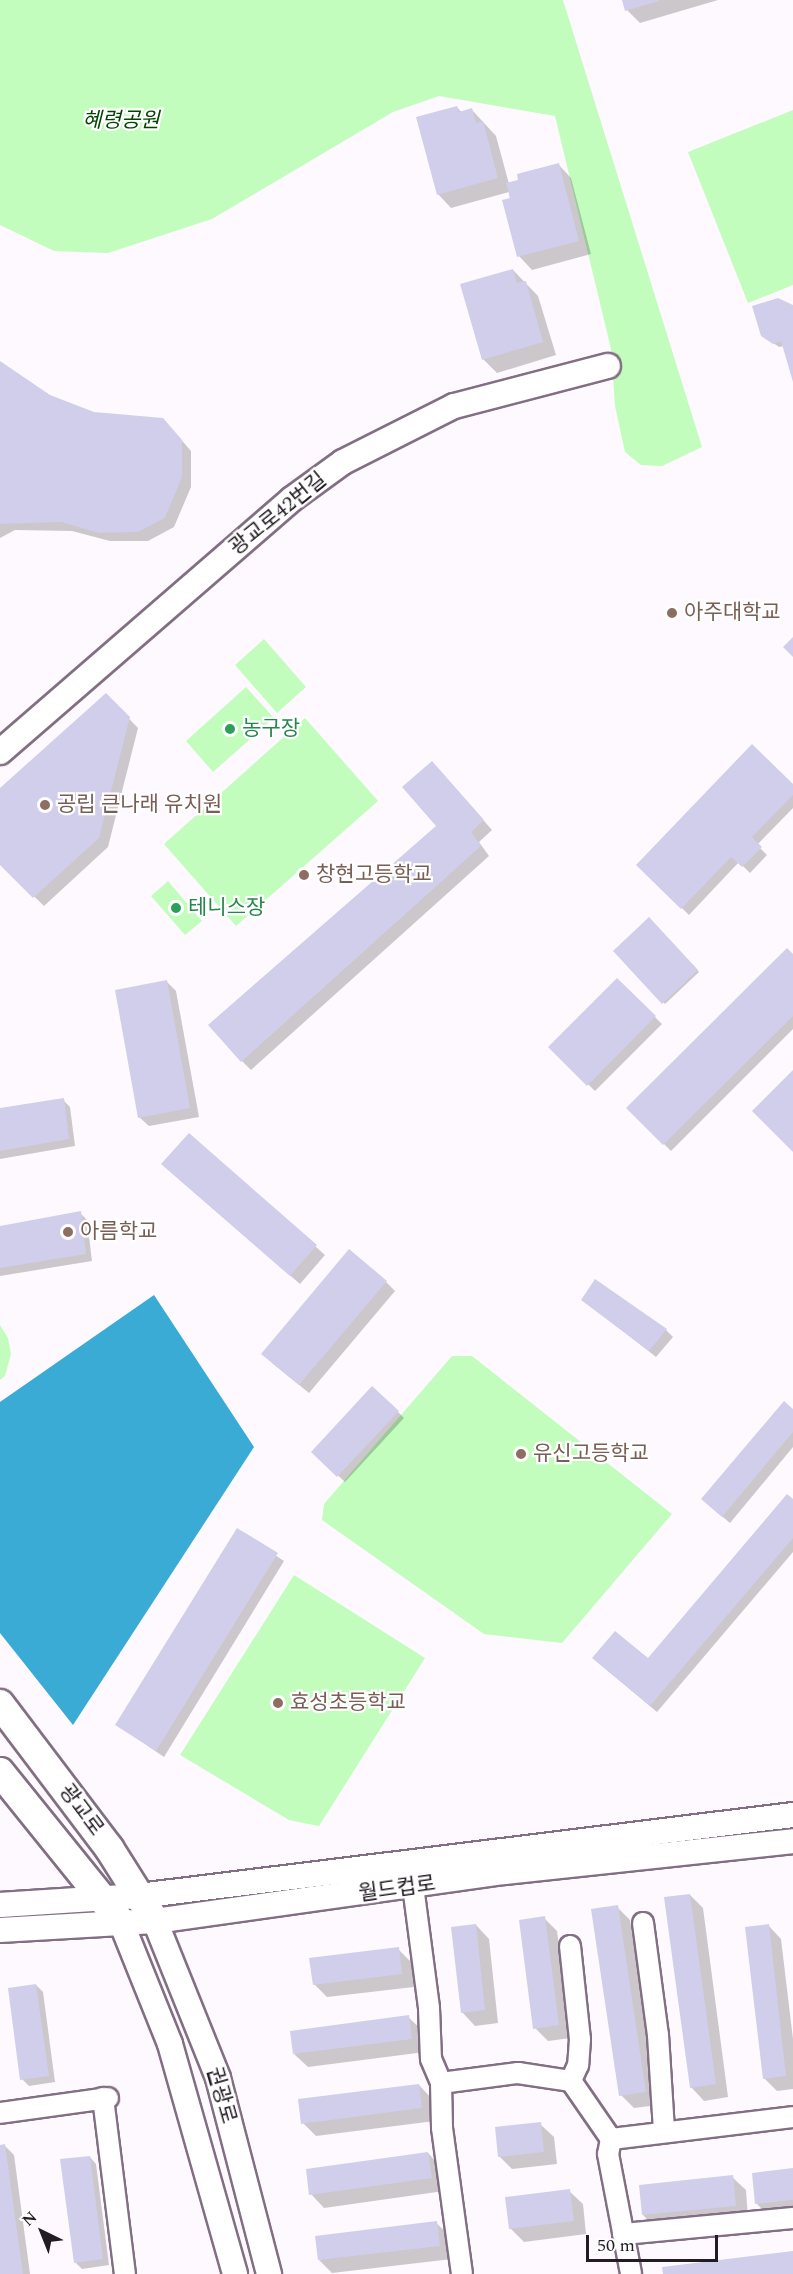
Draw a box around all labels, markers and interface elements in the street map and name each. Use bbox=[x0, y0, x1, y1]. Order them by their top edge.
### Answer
park label: 혜령공원 bbox=[82, 108, 160, 134]
street label: 광교로42번길 bbox=[224, 467, 332, 561]
place label: 아주대학교 bbox=[684, 600, 781, 626]
marker: 아주대학교 bbox=[665, 606, 679, 620]
place label: 농구장 bbox=[242, 716, 300, 742]
marker: 농구장 bbox=[223, 722, 237, 736]
place label: 공립 큰나래 유치원 bbox=[57, 792, 222, 818]
marker: 공립 큰나래 유치원 bbox=[38, 798, 52, 812]
place label: 창현고등학교 bbox=[316, 862, 432, 888]
marker: 창현고등학교 bbox=[297, 868, 311, 882]
place label: 테니스장 bbox=[188, 895, 265, 921]
marker: 테니스장 bbox=[169, 901, 183, 915]
place label: 아름학교 bbox=[80, 1219, 157, 1245]
marker: 아름학교 bbox=[61, 1225, 75, 1239]
place label: 유신고등학교 bbox=[533, 1441, 649, 1467]
marker: 유신고등학교 bbox=[514, 1447, 528, 1461]
place label: 효성초등학교 bbox=[290, 1690, 406, 1716]
marker: 효성초등학교 bbox=[271, 1696, 285, 1710]
street label: 광교로 bbox=[53, 1779, 109, 1841]
street label: 월드컵로 bbox=[357, 1871, 437, 1907]
street label: 권광로 bbox=[201, 2064, 241, 2126]
north arrow bbox=[12, 2202, 72, 2262]
text: N bbox=[17, 2206, 43, 2232]
scale bar bbox=[589, 2223, 721, 2261]
text: 50 m bbox=[597, 2232, 635, 2259]

